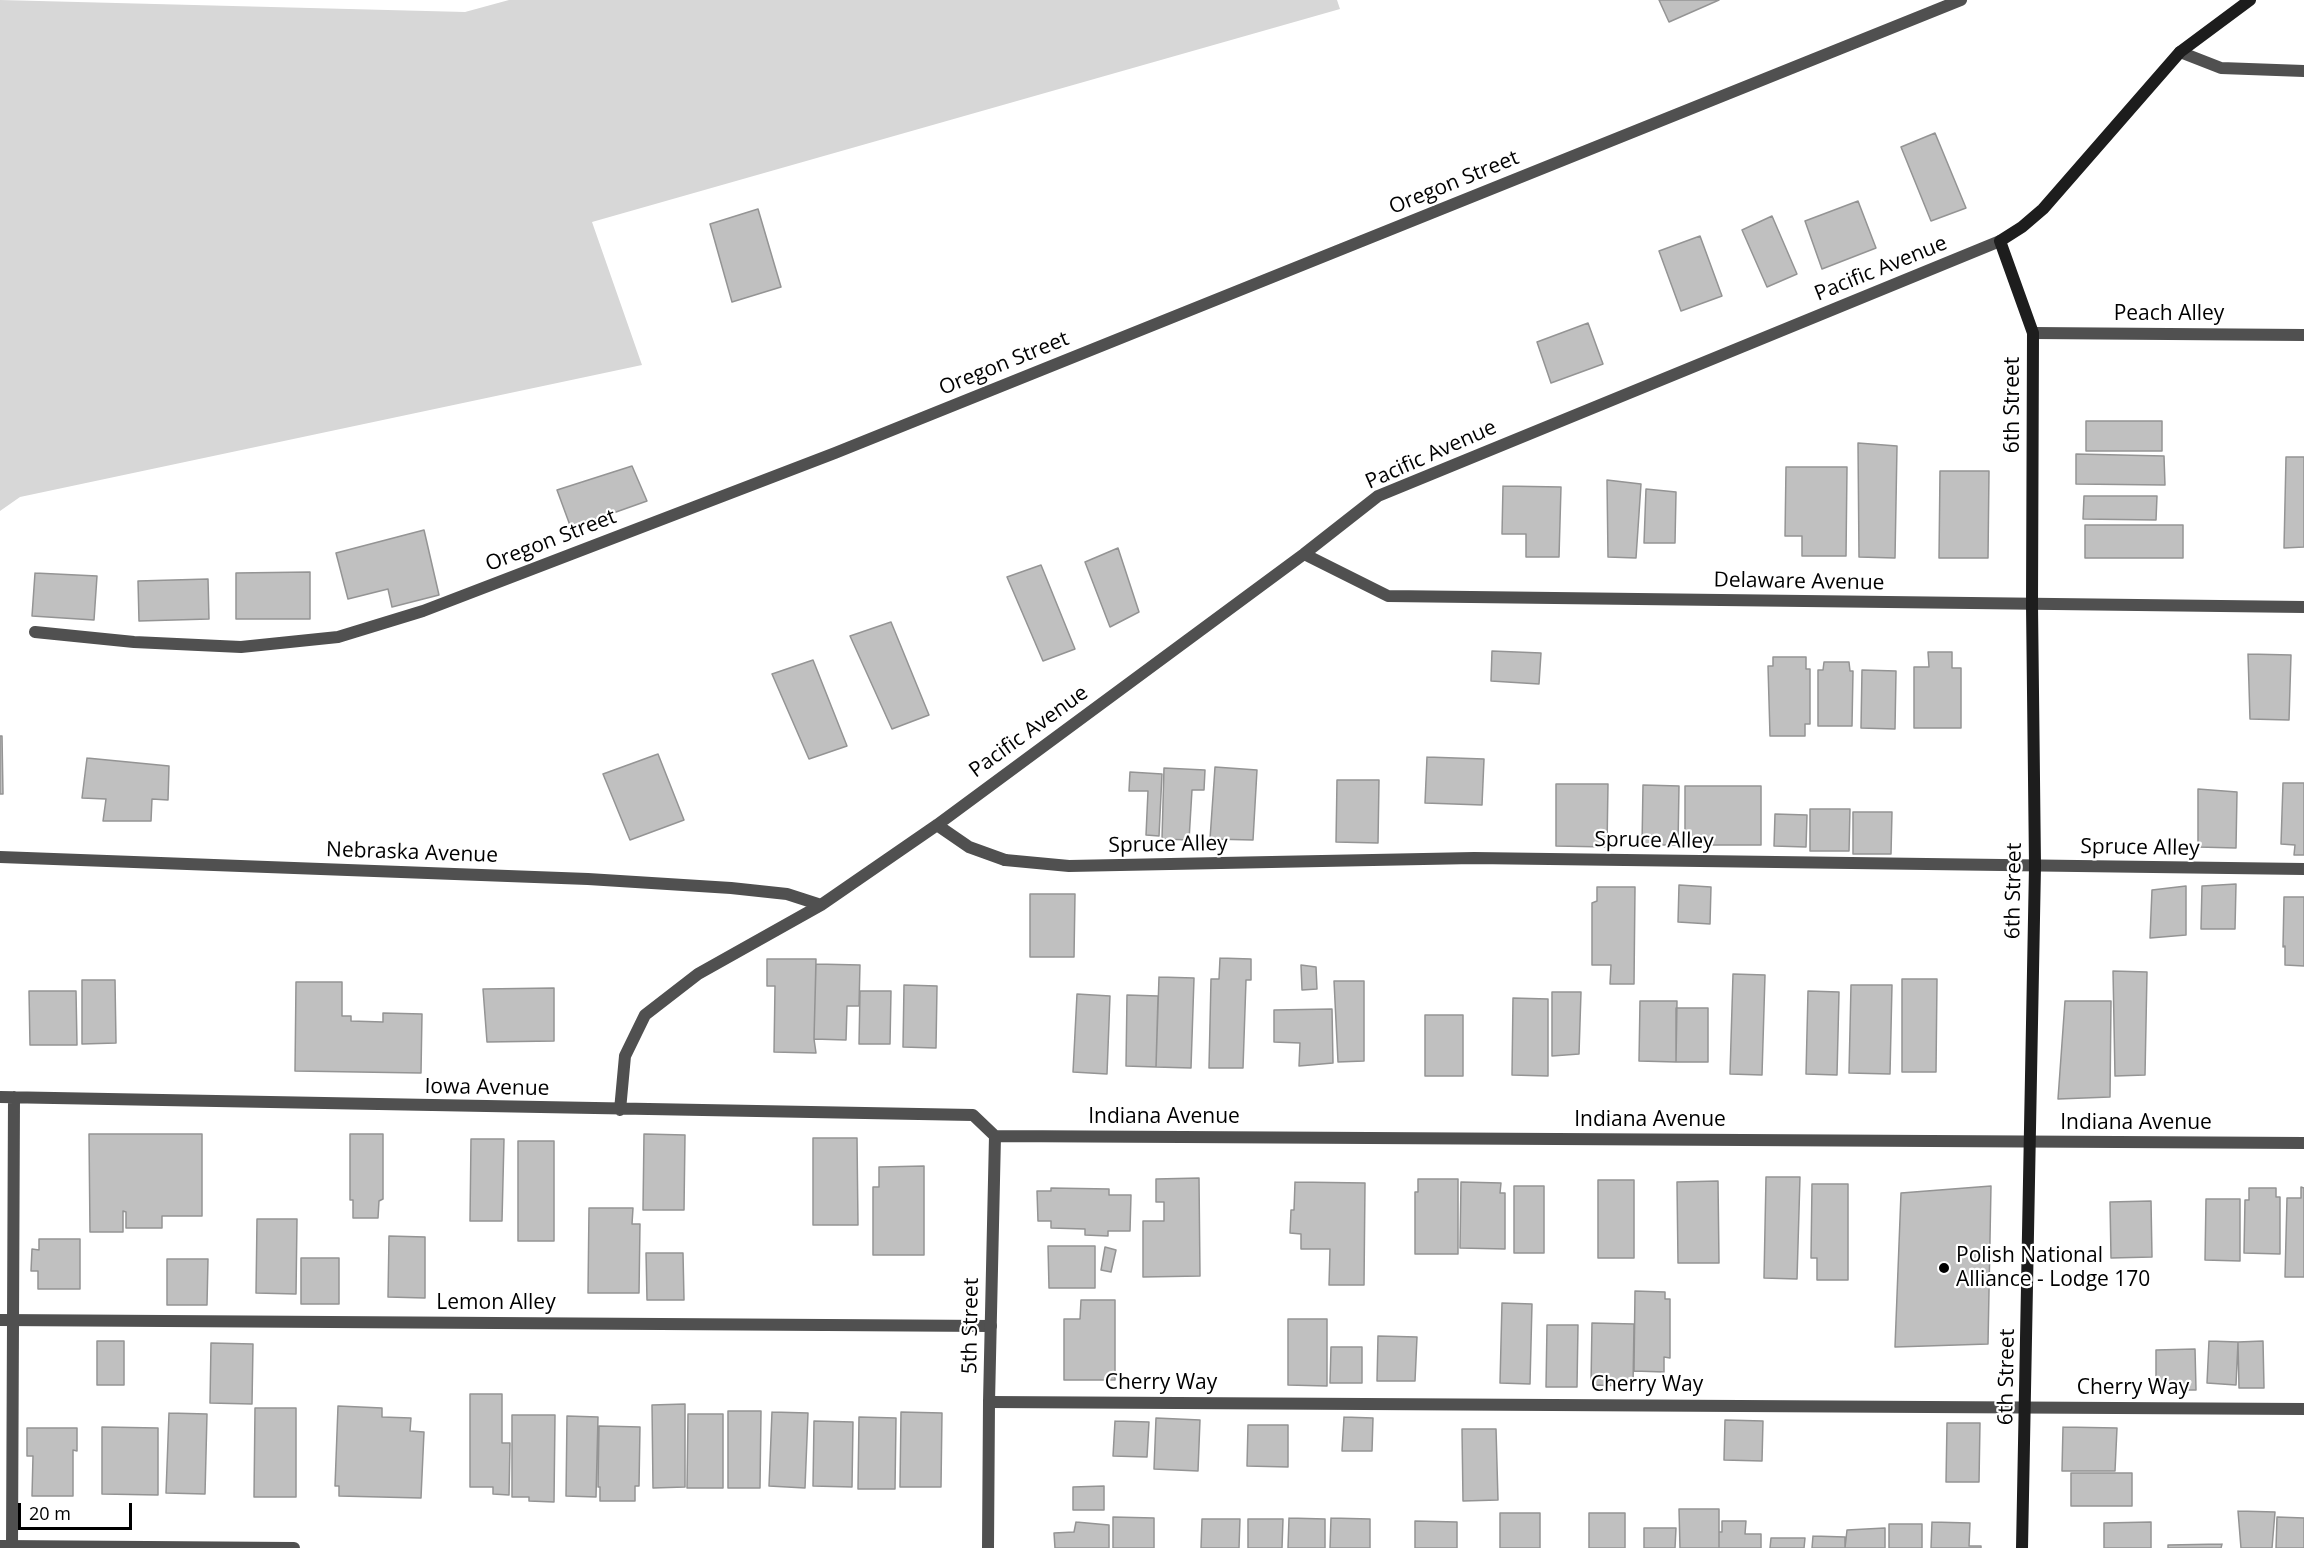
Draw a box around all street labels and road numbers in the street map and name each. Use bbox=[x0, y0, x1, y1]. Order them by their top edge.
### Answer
street label: Oregon Street bbox=[1385, 146, 1523, 220]
street label: Pacific Avenue bbox=[1811, 231, 1951, 307]
street label: Peach Alley bbox=[2114, 301, 2224, 327]
street label: Oregon Street bbox=[935, 327, 1073, 401]
street label: 6th Street bbox=[2000, 357, 2026, 453]
street label: Pacific Avenue bbox=[1362, 415, 1500, 495]
street label: Oregon Street bbox=[482, 505, 620, 577]
street label: Delaware Avenue bbox=[1713, 568, 1885, 596]
street label: Pacific Avenue bbox=[965, 680, 1093, 784]
street label: Spruce Alley bbox=[1594, 827, 1714, 855]
street label: Spruce Alley bbox=[1108, 831, 1228, 859]
street label: Spruce Alley bbox=[2080, 834, 2200, 862]
street label: Nebraska Avenue bbox=[326, 837, 498, 869]
street label: 6th Street bbox=[2001, 843, 2027, 939]
street label: Iowa Avenue bbox=[424, 1074, 550, 1102]
street label: Indiana Avenue bbox=[1088, 1104, 1240, 1130]
street label: Indiana Avenue bbox=[1574, 1107, 1726, 1133]
street label: Indiana Avenue bbox=[2060, 1110, 2212, 1136]
street label: 5th Street bbox=[958, 1278, 984, 1374]
street label: Lemon Alley bbox=[436, 1290, 556, 1316]
street label: 6th Street bbox=[1994, 1329, 2020, 1425]
street label: Cherry Way bbox=[1105, 1370, 1217, 1396]
street label: Cherry Way bbox=[1591, 1372, 1703, 1398]
street label: Cherry Way bbox=[2077, 1375, 2189, 1401]

